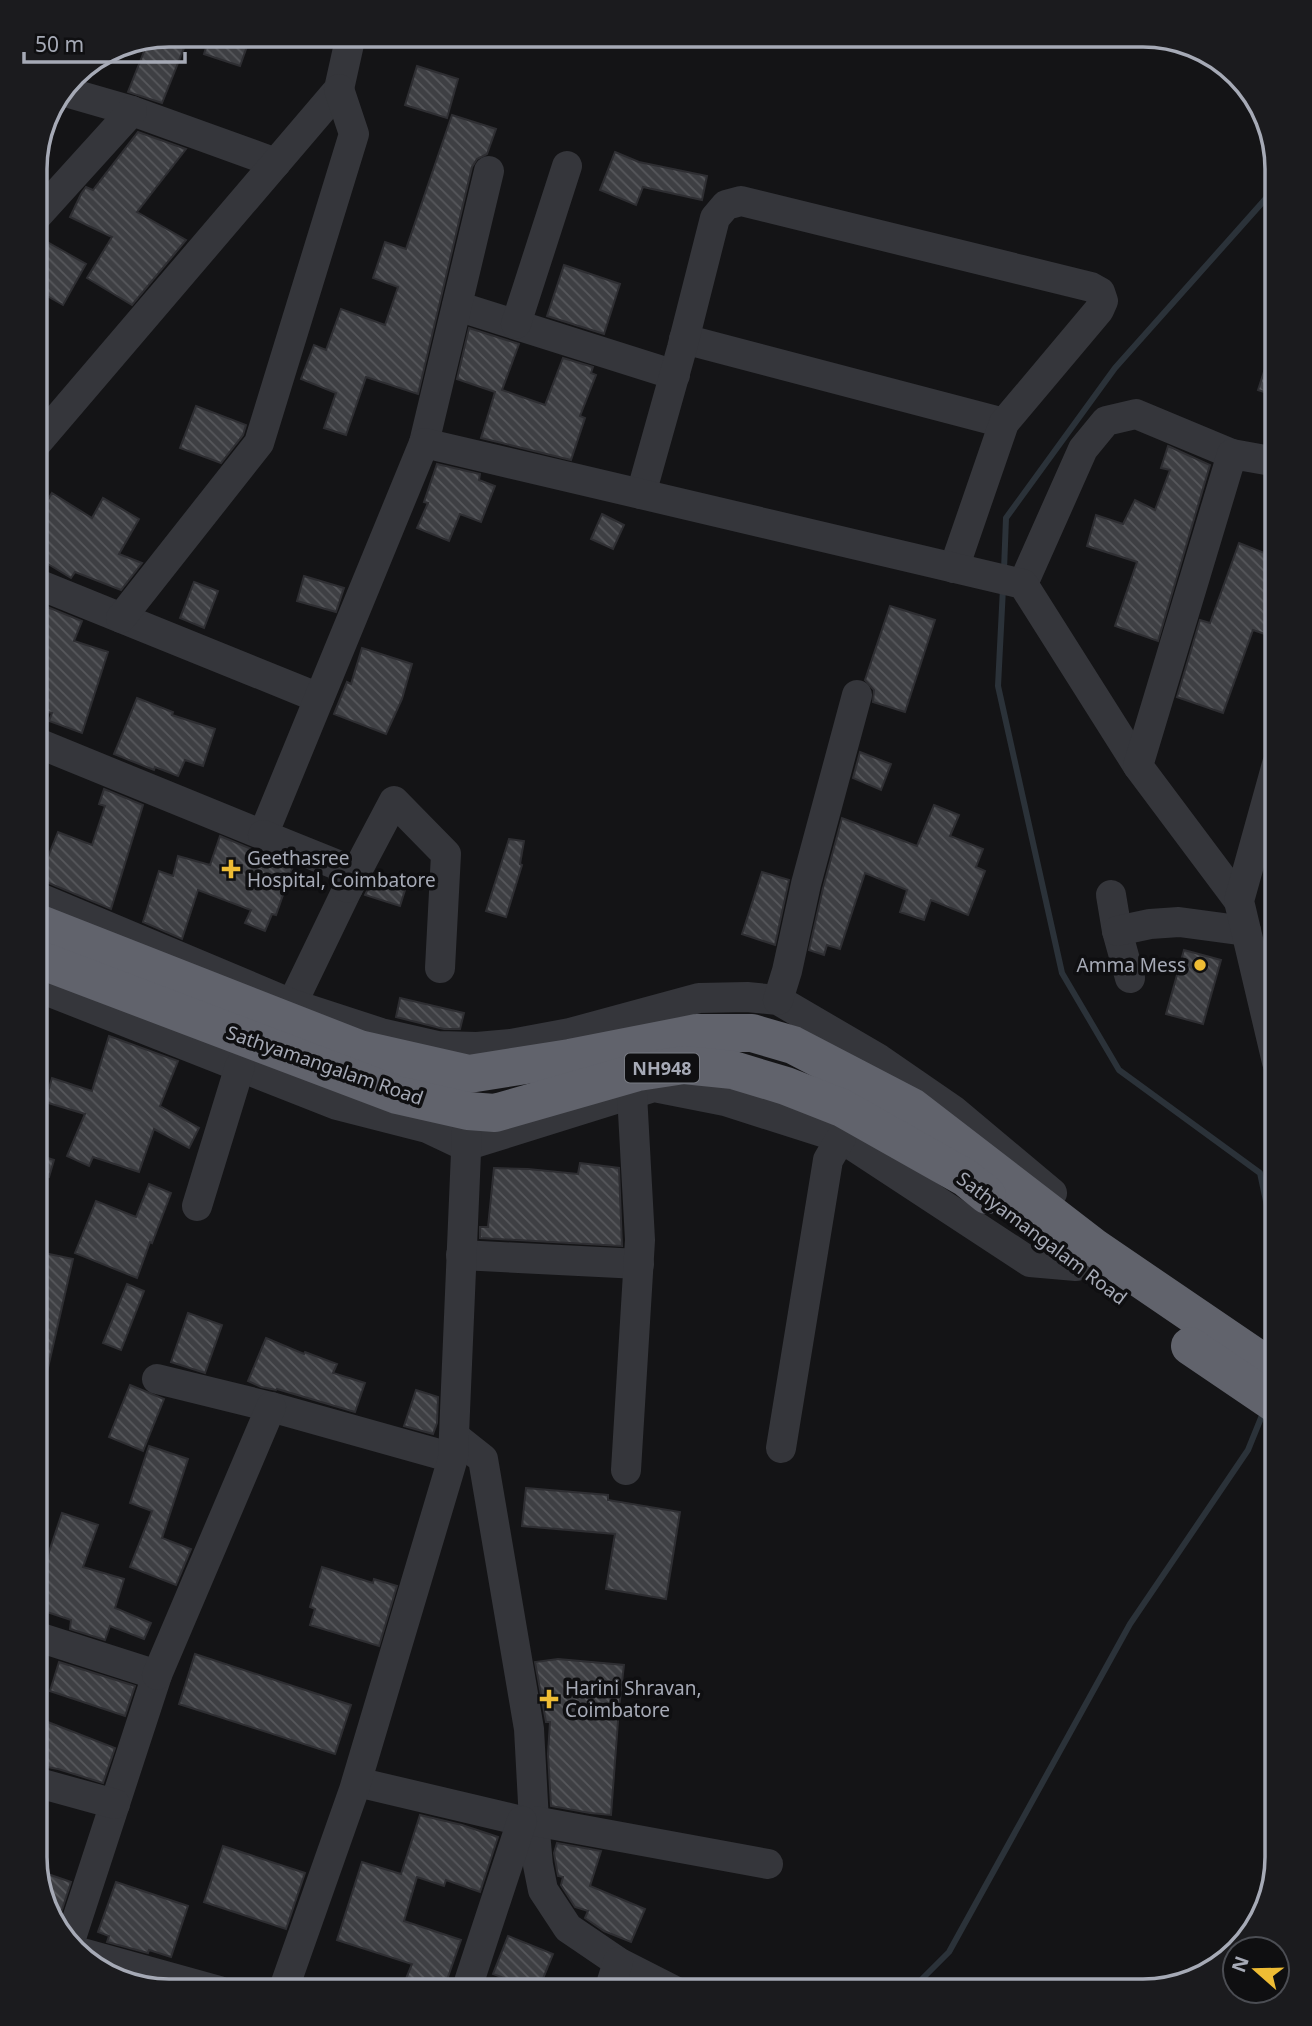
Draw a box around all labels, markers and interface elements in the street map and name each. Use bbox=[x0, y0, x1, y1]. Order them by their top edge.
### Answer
scale bar bbox=[24, 21, 186, 65]
text: 50 m bbox=[35, 30, 84, 58]
place label: Geethasree Hospital, Coimbatore bbox=[247, 845, 436, 893]
marker: Geethasree Hospital, Coimbatore bbox=[221, 859, 241, 879]
place label: Amma Mess bbox=[1077, 952, 1186, 978]
marker: Amma Mess bbox=[1192, 957, 1208, 973]
street label: Sathyamangalam Road bbox=[223, 1019, 427, 1111]
road number: NH948 bbox=[625, 1054, 699, 1083]
street label: Sathyamangalam Road bbox=[952, 1165, 1132, 1311]
place label: Harini Shravan, Coimbatore bbox=[565, 1675, 702, 1723]
marker: Harini Shravan, Coimbatore bbox=[539, 1689, 559, 1709]
north arrow bbox=[1221, 1935, 1291, 2005]
text: N bbox=[1225, 1952, 1255, 1976]

